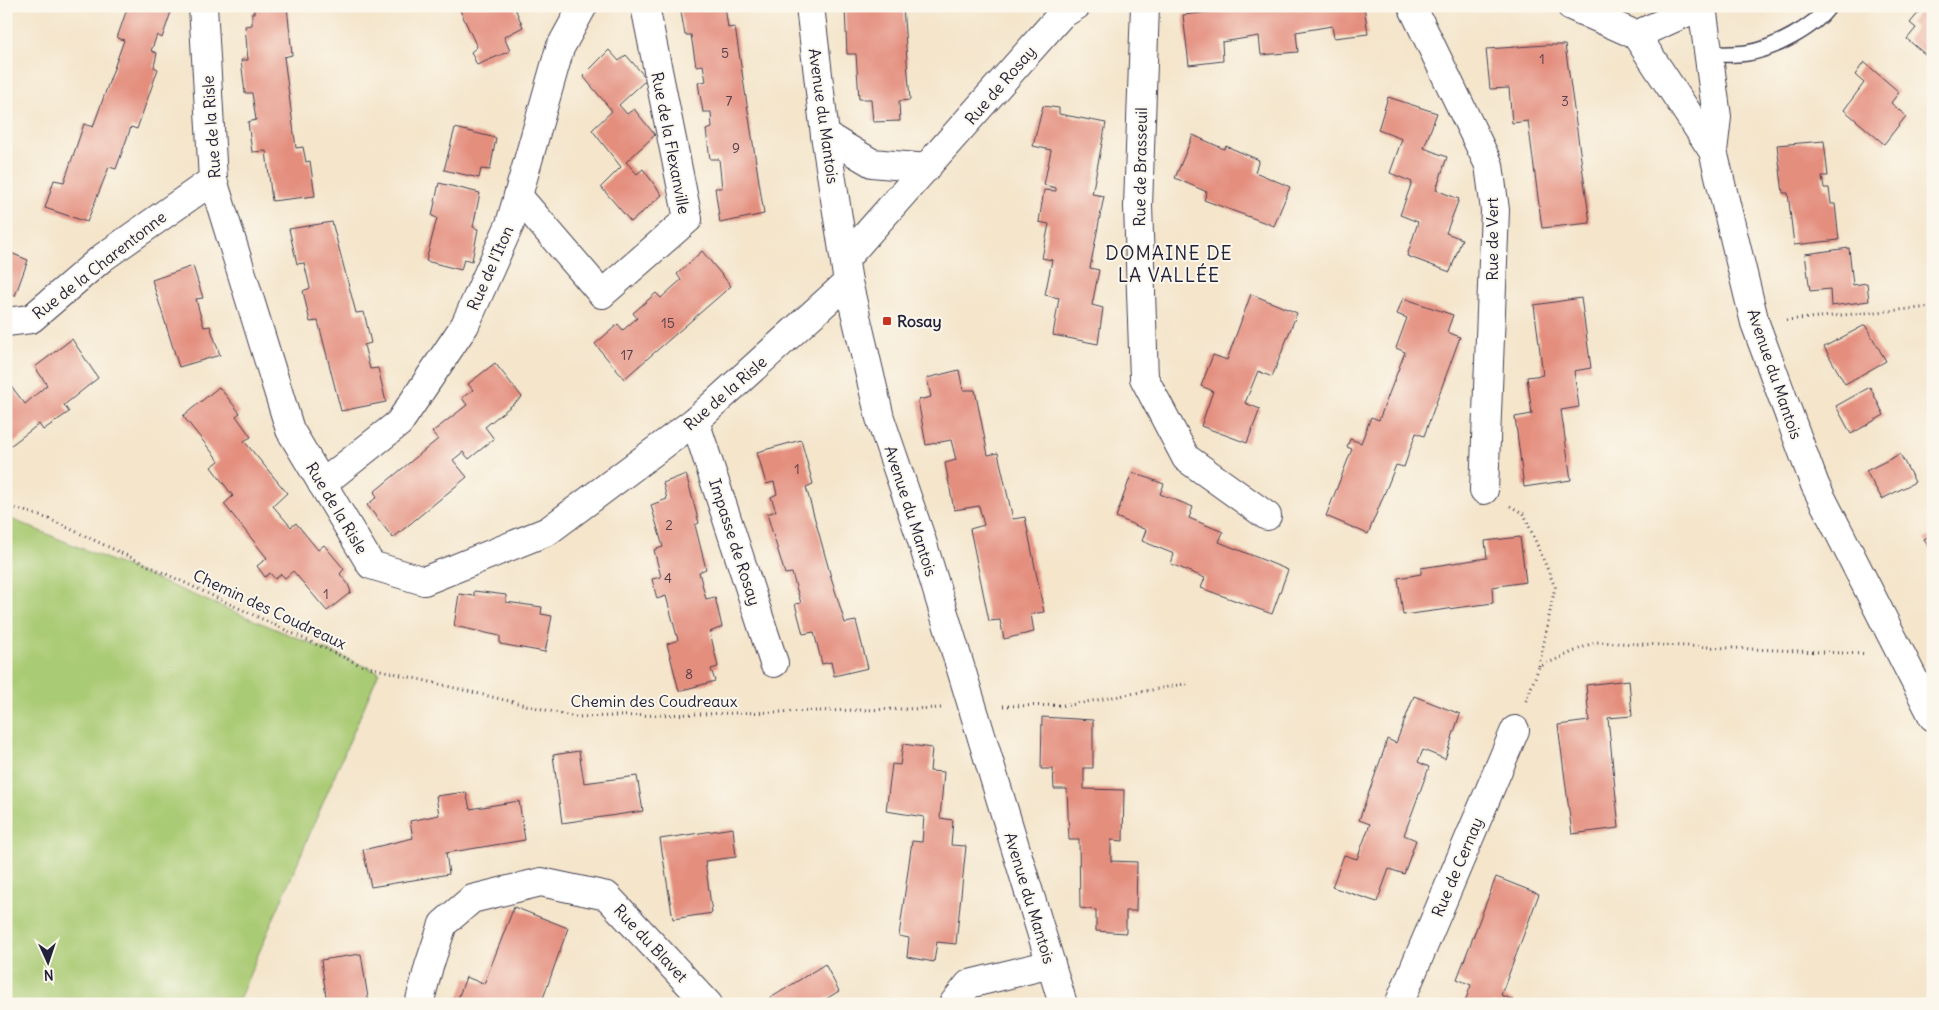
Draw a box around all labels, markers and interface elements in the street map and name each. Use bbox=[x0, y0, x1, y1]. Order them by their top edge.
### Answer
street label: Rue de Rosay bbox=[960, 41, 1040, 129]
house number: 5 bbox=[721, 44, 729, 62]
street label: Avenue du Mantois bbox=[805, 47, 843, 185]
house number: 1 bbox=[1539, 50, 1545, 68]
street label: Rue de la Flexanville bbox=[647, 70, 695, 216]
street label: Rue de la Risle bbox=[197, 75, 225, 179]
house number: 7 bbox=[726, 92, 733, 110]
house number: 3 bbox=[1561, 92, 1569, 110]
street label: Rue de Brasseuil bbox=[1129, 107, 1151, 227]
house number: 9 bbox=[732, 139, 740, 157]
street label: Rue de Vert bbox=[1482, 197, 1502, 281]
street label: Rue de la Charentonne bbox=[28, 207, 170, 323]
street label: Rue de l'Iton bbox=[462, 223, 518, 313]
district label: DOMAINE DE LA VALLÉE bbox=[1105, 241, 1233, 287]
street label: Avenue du Mantois bbox=[1743, 306, 1807, 442]
place label: Rosay bbox=[897, 311, 941, 332]
house number: 15 bbox=[661, 314, 675, 332]
marker: Rosay bbox=[881, 315, 893, 327]
house number: 17 bbox=[621, 346, 633, 364]
street label: Rue de la Risle bbox=[679, 352, 771, 434]
street label: Avenue du Mantois bbox=[880, 443, 942, 579]
street label: Rue de la Risle bbox=[302, 459, 372, 557]
house number: 1 bbox=[794, 460, 800, 478]
street label: Impasse de Rosay bbox=[705, 476, 765, 608]
house number: 2 bbox=[665, 516, 673, 534]
street label: Chemin des Coudreaux bbox=[190, 565, 350, 653]
house number: 4 bbox=[664, 569, 672, 587]
house number: 1 bbox=[323, 585, 329, 603]
house number: 8 bbox=[685, 665, 693, 683]
street label: Chemin des Coudreaux bbox=[570, 691, 738, 711]
street label: Rue de Cernay bbox=[1427, 814, 1487, 920]
street label: Avenue du Mantois bbox=[1001, 830, 1059, 966]
street label: Rue du Blavet bbox=[610, 900, 693, 987]
north arrow bbox=[22, 938, 72, 988]
text: N bbox=[43, 966, 54, 984]

